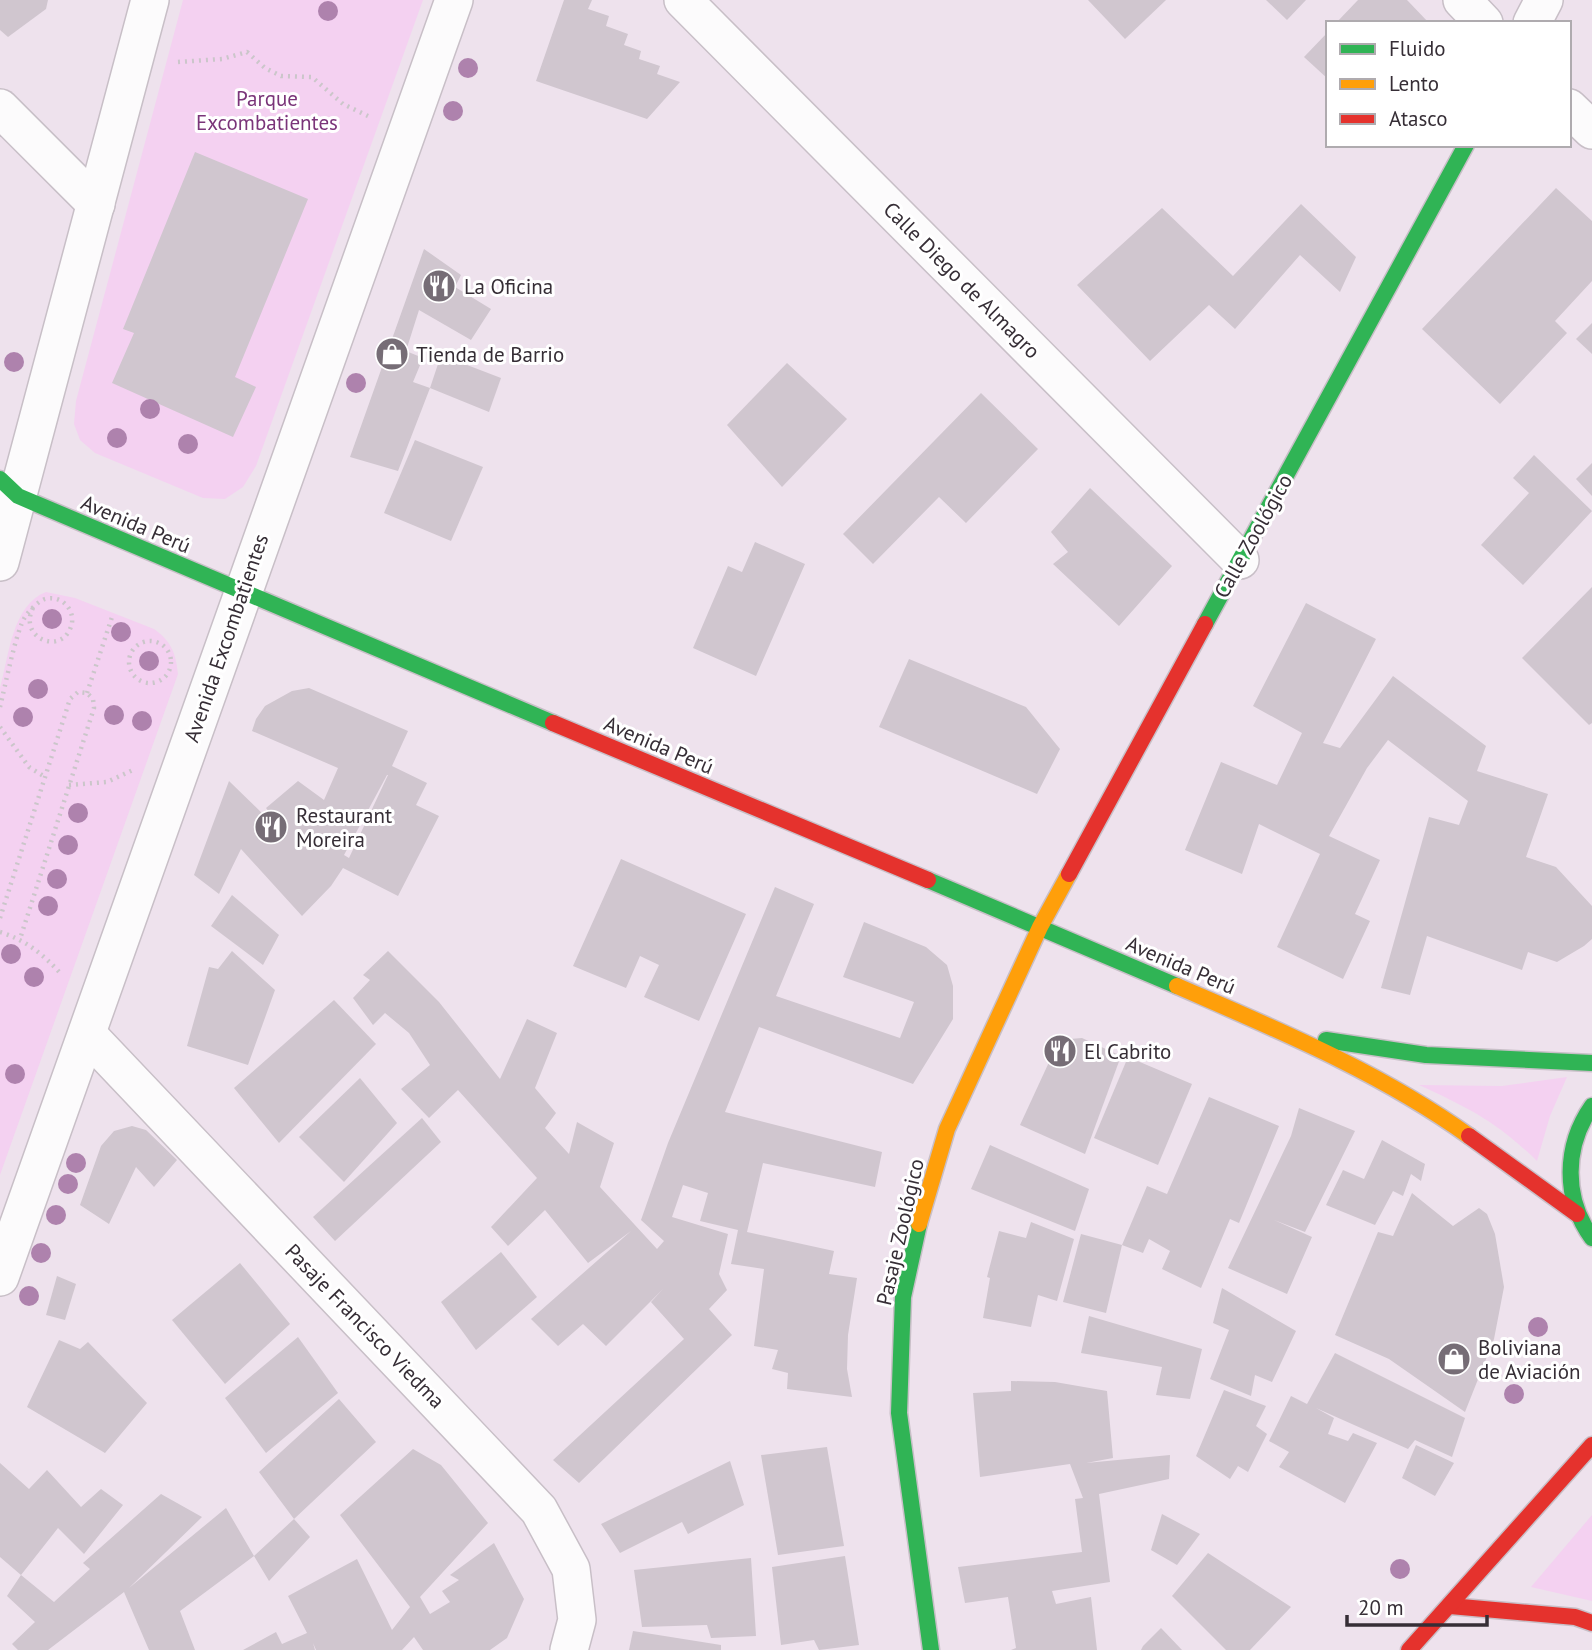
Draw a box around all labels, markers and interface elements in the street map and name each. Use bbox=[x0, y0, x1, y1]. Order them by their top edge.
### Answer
legend bbox=[1326, 21, 1571, 147]
text: Fluido bbox=[1389, 35, 1446, 62]
text: Lento bbox=[1389, 70, 1439, 97]
park label: Parque Excombatientes bbox=[196, 85, 338, 136]
text: Atasco bbox=[1389, 105, 1448, 132]
street label: Calle Diego de Almagro bbox=[878, 196, 1046, 364]
restaurant icon: La Oficina bbox=[420, 267, 458, 305]
place label: La Oficina bbox=[464, 273, 553, 300]
shop icon: Tienda de Barrio bbox=[373, 335, 411, 373]
place label: Tienda de Barrio bbox=[416, 341, 564, 368]
street label: Calle Zoológico bbox=[1208, 469, 1298, 603]
street label: Avenida Perú bbox=[77, 489, 195, 559]
street label: Avenida Excombatientes bbox=[178, 530, 274, 746]
street label: Avenida Perú bbox=[600, 710, 718, 780]
place label: Restaurant Moreira bbox=[296, 802, 392, 853]
restaurant icon: Restaurant Moreira bbox=[252, 808, 290, 846]
street label: Avenida Perú bbox=[1122, 930, 1240, 1000]
restaurant icon: El Cabrito bbox=[1041, 1032, 1079, 1070]
place label: El Cabrito bbox=[1084, 1038, 1171, 1065]
street label: Pasaje Zoológico bbox=[870, 1156, 930, 1308]
street label: Pasaje Francisco Viedma bbox=[279, 1238, 451, 1414]
place label: Boliviana de Aviación bbox=[1478, 1334, 1580, 1385]
shop icon: Boliviana de Aviación bbox=[1435, 1340, 1473, 1378]
scale bar bbox=[1347, 1584, 1487, 1628]
text: 20 m bbox=[1358, 1594, 1404, 1621]

